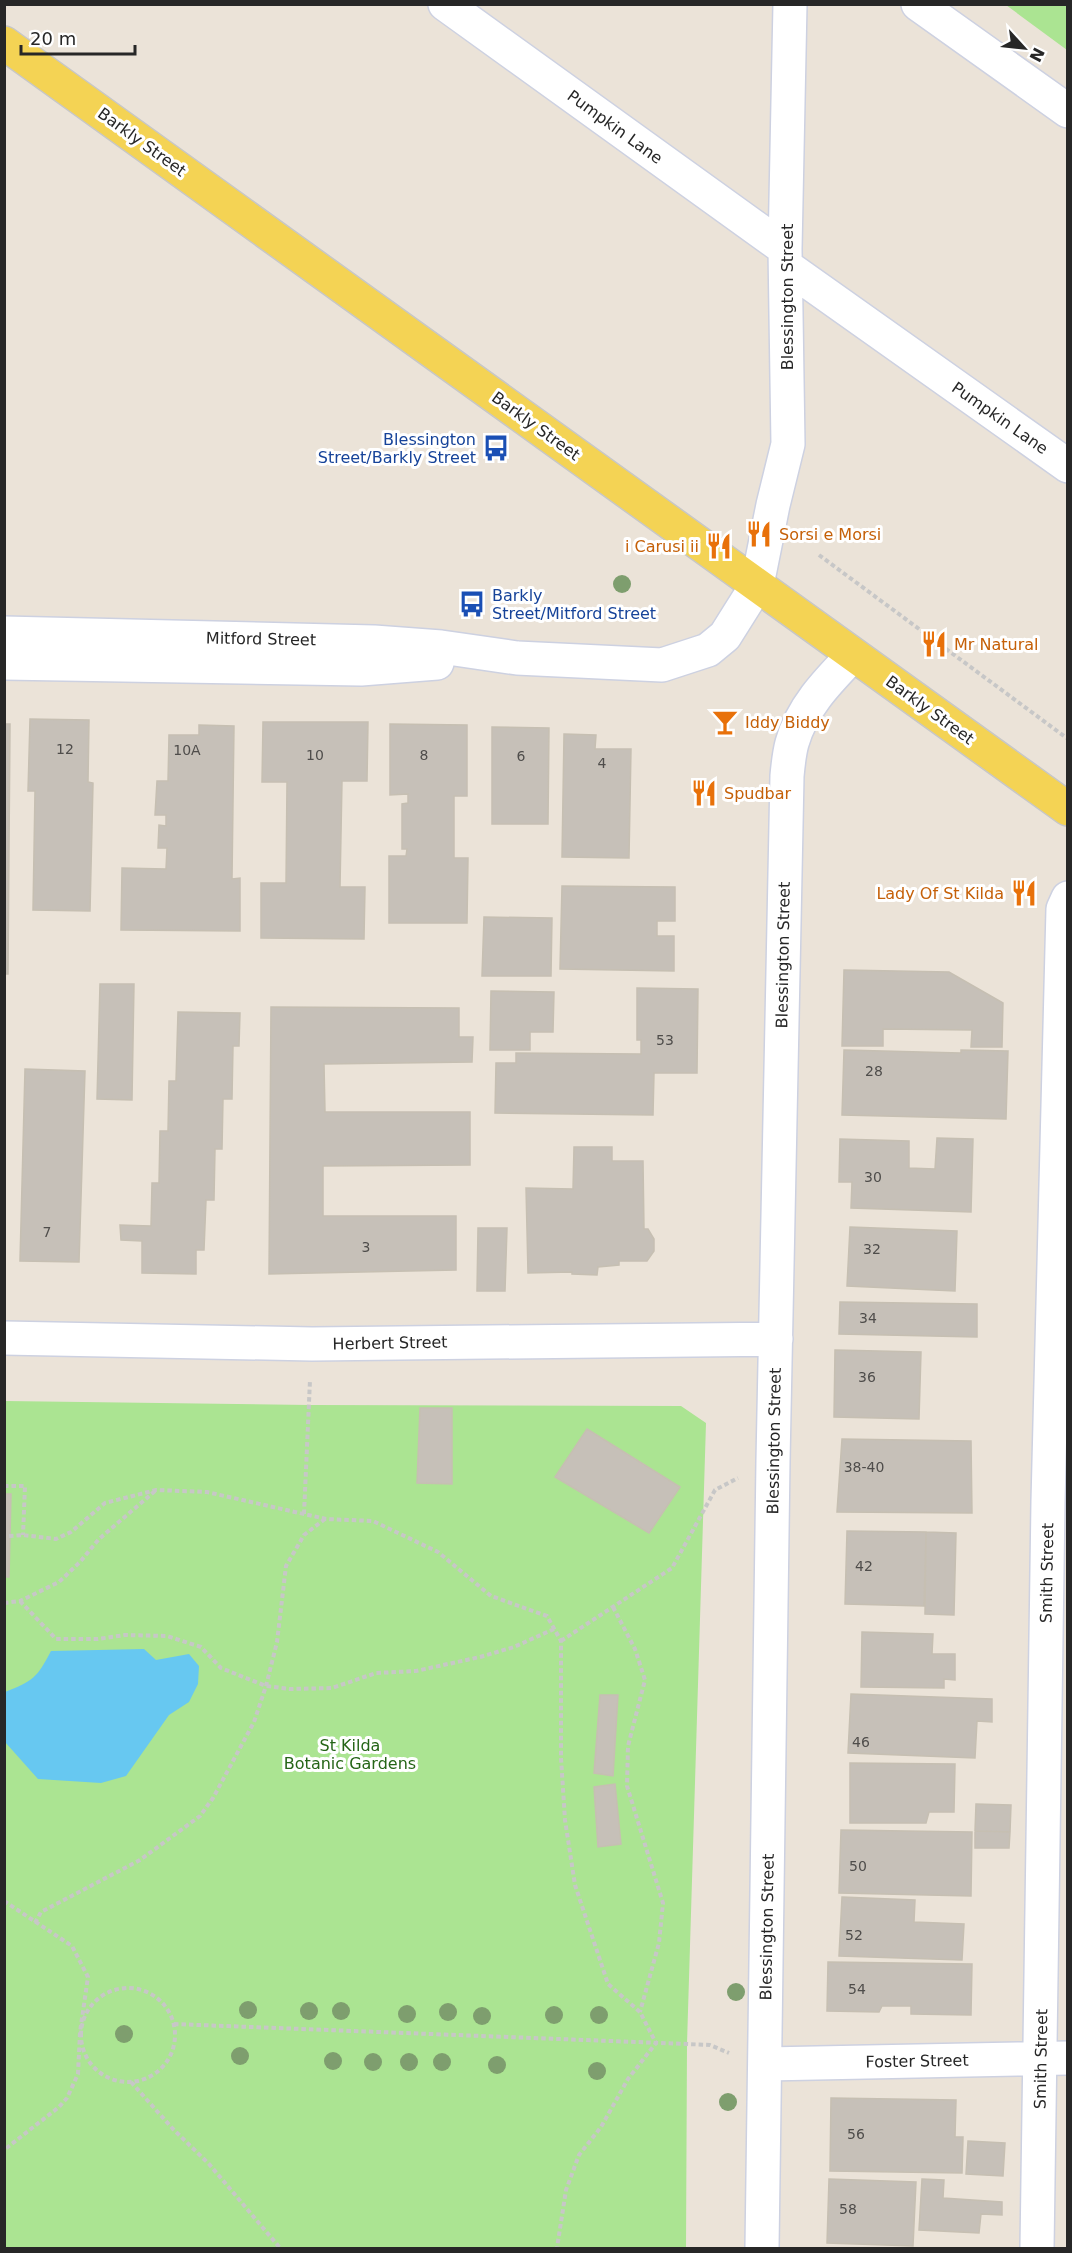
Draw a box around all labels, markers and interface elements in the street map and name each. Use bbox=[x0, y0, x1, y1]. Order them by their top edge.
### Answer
scale bar bbox=[21, 18, 135, 56]
north arrow bbox=[994, 18, 1054, 78]
text: 20 m bbox=[30, 28, 76, 49]
text: N bbox=[1025, 44, 1048, 65]
street label: Pumpkin Lane bbox=[564, 86, 666, 168]
street label: Barkly Street bbox=[94, 104, 190, 180]
street label: Blessington Street bbox=[778, 224, 797, 370]
street label: Pumpkin Lane bbox=[948, 378, 1052, 458]
street label: Barkly Street bbox=[488, 388, 584, 464]
place label: Blessington Street/Barkly Street bbox=[318, 430, 476, 467]
bus stop icon: Blessington Street/Barkly Street bbox=[481, 433, 511, 463]
restaurant icon: Sorsi e Morsi bbox=[744, 519, 774, 549]
place label: Sorsi e Morsi bbox=[779, 525, 881, 544]
restaurant icon: i Carusi ii bbox=[704, 531, 734, 561]
place label: i Carusi ii bbox=[625, 537, 699, 556]
place label: Barkly Street/Mitford Street bbox=[492, 586, 656, 623]
bus stop icon: Barkly Street/Mitford Street bbox=[457, 589, 487, 619]
street label: Mitford Street bbox=[206, 629, 316, 649]
restaurant icon: Mr Natural bbox=[919, 629, 949, 659]
place label: Mr Natural bbox=[954, 635, 1038, 654]
street label: Barkly Street bbox=[882, 672, 978, 748]
bar icon: Iddy Biddy bbox=[710, 707, 740, 737]
place label: Iddy Biddy bbox=[745, 713, 830, 732]
house number: 12 bbox=[56, 741, 74, 757]
house number: 10A bbox=[173, 742, 201, 758]
house number: 10 bbox=[306, 747, 324, 763]
house number: 8 bbox=[420, 747, 428, 763]
house number: 6 bbox=[517, 748, 526, 764]
house number: 4 bbox=[598, 755, 607, 771]
restaurant icon: Spudbar bbox=[689, 778, 719, 808]
place label: Spudbar bbox=[724, 784, 792, 803]
restaurant icon: Lady Of St Kilda bbox=[1009, 878, 1039, 908]
street label: Blessington Street bbox=[772, 882, 794, 1028]
place label: Lady Of St Kilda bbox=[876, 884, 1004, 903]
house number: 53 bbox=[656, 1032, 674, 1048]
house number: 28 bbox=[865, 1063, 883, 1079]
house number: 30 bbox=[864, 1169, 882, 1185]
house number: 7 bbox=[43, 1224, 51, 1240]
house number: 3 bbox=[362, 1239, 370, 1255]
house number: 32 bbox=[863, 1241, 881, 1257]
house number: 34 bbox=[859, 1310, 877, 1326]
street label: Herbert Street bbox=[332, 1332, 448, 1354]
street label: Blessington Street bbox=[763, 1368, 785, 1514]
house number: 36 bbox=[858, 1369, 876, 1385]
house number: 38-40 bbox=[844, 1459, 884, 1475]
street label: Smith Street bbox=[1037, 1523, 1057, 1623]
house number: 42 bbox=[855, 1558, 873, 1574]
house number: 46 bbox=[852, 1734, 870, 1750]
park label: St Kilda Botanic Gardens bbox=[284, 1736, 416, 1773]
street label: Blessington Street bbox=[756, 1854, 778, 2000]
house number: 50 bbox=[849, 1858, 867, 1874]
house number: 52 bbox=[845, 1927, 863, 1943]
house number: 54 bbox=[848, 1981, 866, 1997]
street label: Smith Street bbox=[1031, 2009, 1051, 2109]
street label: Foster Street bbox=[865, 2051, 969, 2071]
house number: 56 bbox=[847, 2126, 865, 2142]
house number: 58 bbox=[839, 2201, 857, 2217]

